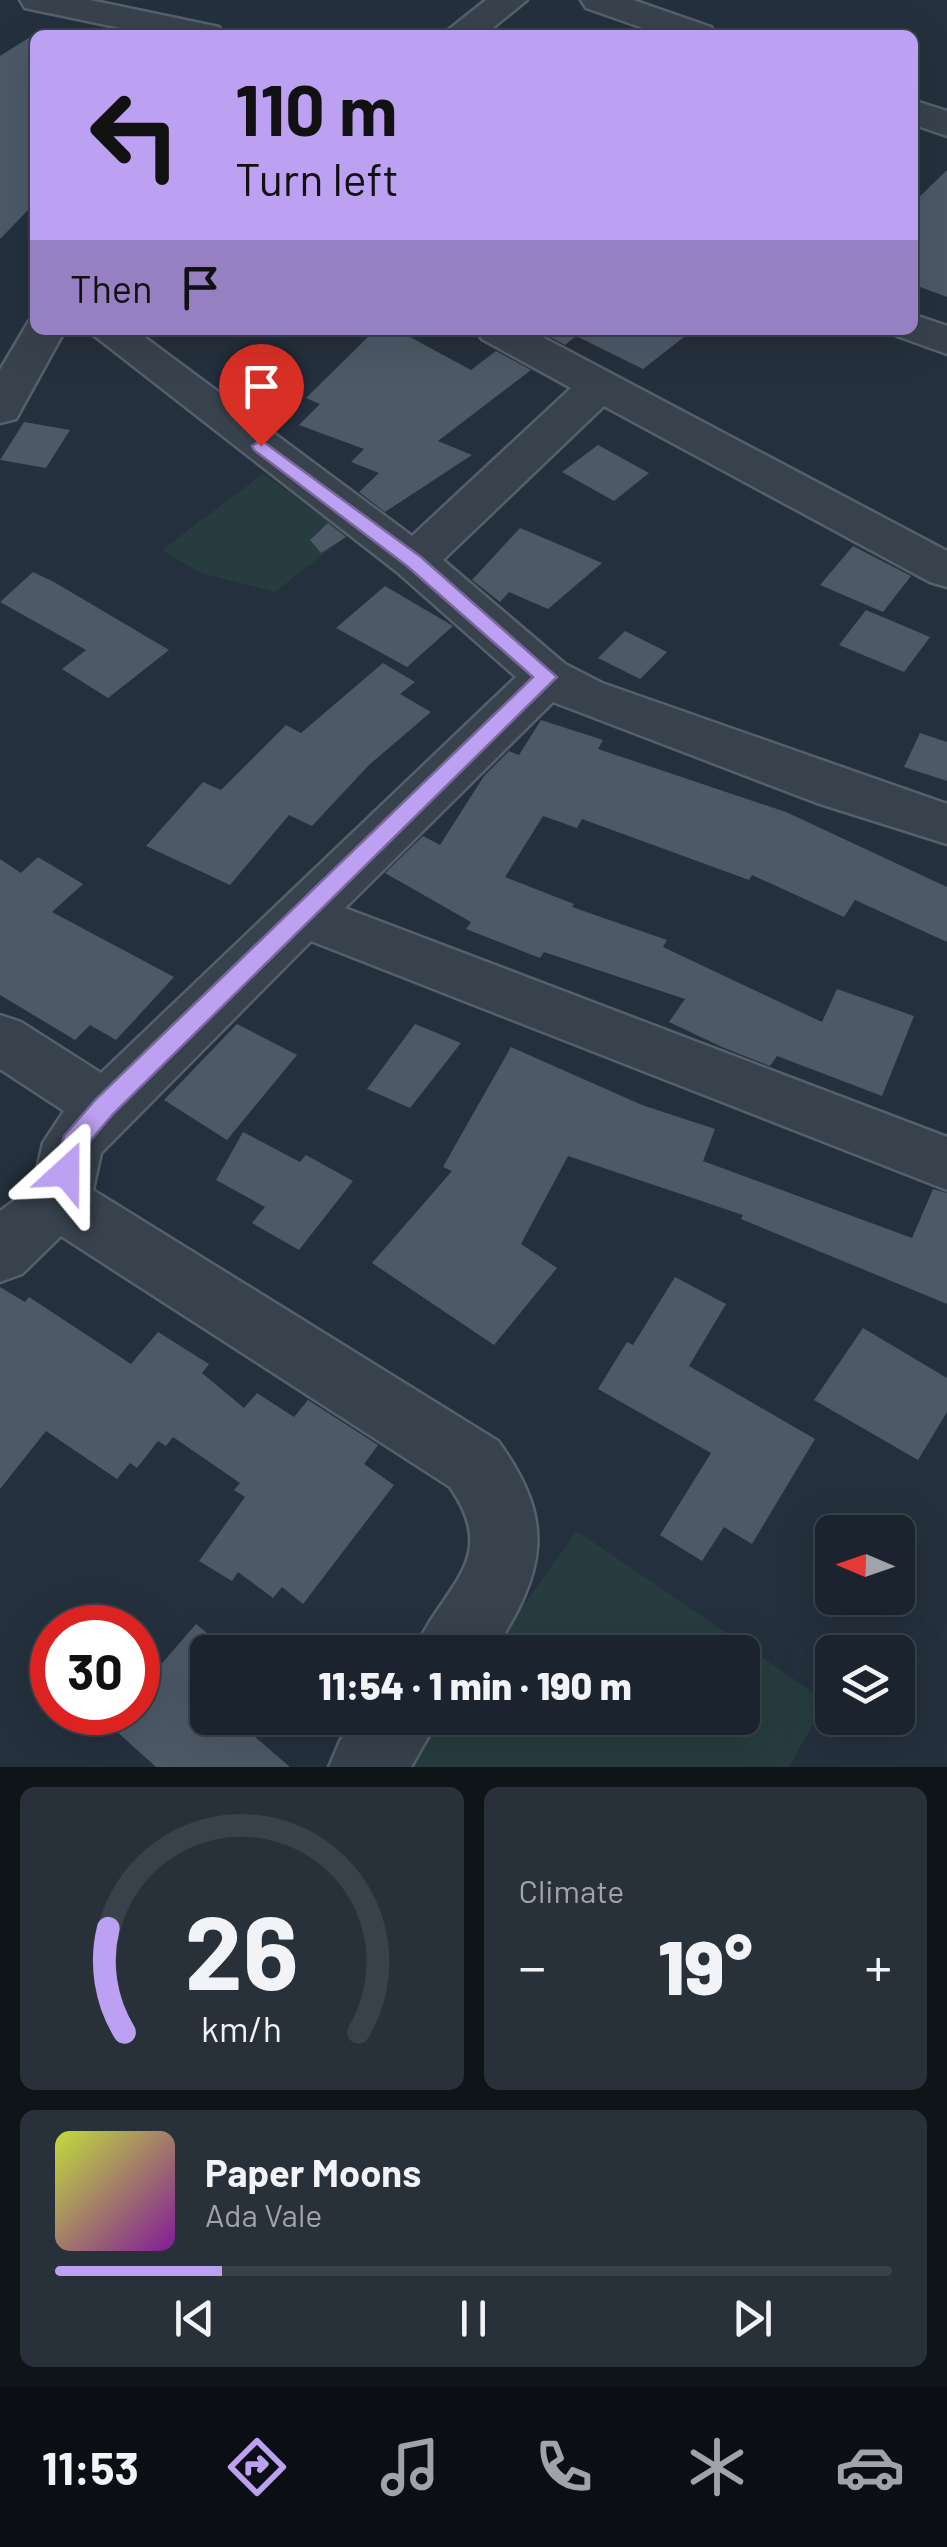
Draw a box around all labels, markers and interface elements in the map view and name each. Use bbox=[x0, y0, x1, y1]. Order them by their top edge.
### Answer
text: 110 m bbox=[235, 66, 397, 150]
icon: left bbox=[70, 70, 200, 200]
text: Turn left bbox=[235, 151, 399, 205]
icon: arrive bbox=[173, 260, 228, 315]
text: Then bbox=[70, 265, 153, 311]
pin bbox=[219, 344, 304, 447]
icon: arrive bbox=[234, 359, 289, 414]
position arrow bbox=[14, 1120, 118, 1224]
north arrow bbox=[815, 1515, 915, 1615]
map controls bbox=[815, 1515, 915, 1735]
speed limit sign: 30 bbox=[30, 1605, 160, 1735]
button: layers bbox=[815, 1635, 915, 1735]
text: 11:54 · 1 min · 190 m bbox=[318, 1662, 632, 1708]
text: Climate bbox=[519, 1871, 624, 1909]
text: 26 bbox=[185, 1886, 299, 2011]
text: 19° bbox=[658, 1920, 753, 2010]
text: − bbox=[519, 1932, 546, 1998]
text: + bbox=[864, 1932, 892, 1998]
text: km/h bbox=[201, 2006, 282, 2049]
text: Paper Moons bbox=[205, 2149, 421, 2195]
text: Ada Vale bbox=[205, 2195, 322, 2233]
icon: previous bbox=[167, 2291, 222, 2346]
icon: pause bbox=[446, 2291, 501, 2346]
icon: next bbox=[725, 2291, 780, 2346]
icon: directions bbox=[222, 2432, 292, 2502]
icon: music bbox=[375, 2432, 445, 2502]
icon: phone bbox=[529, 2432, 599, 2502]
icon: climate bbox=[682, 2432, 752, 2502]
icon: car bbox=[835, 2432, 905, 2502]
text: 11:53 bbox=[42, 2440, 139, 2494]

